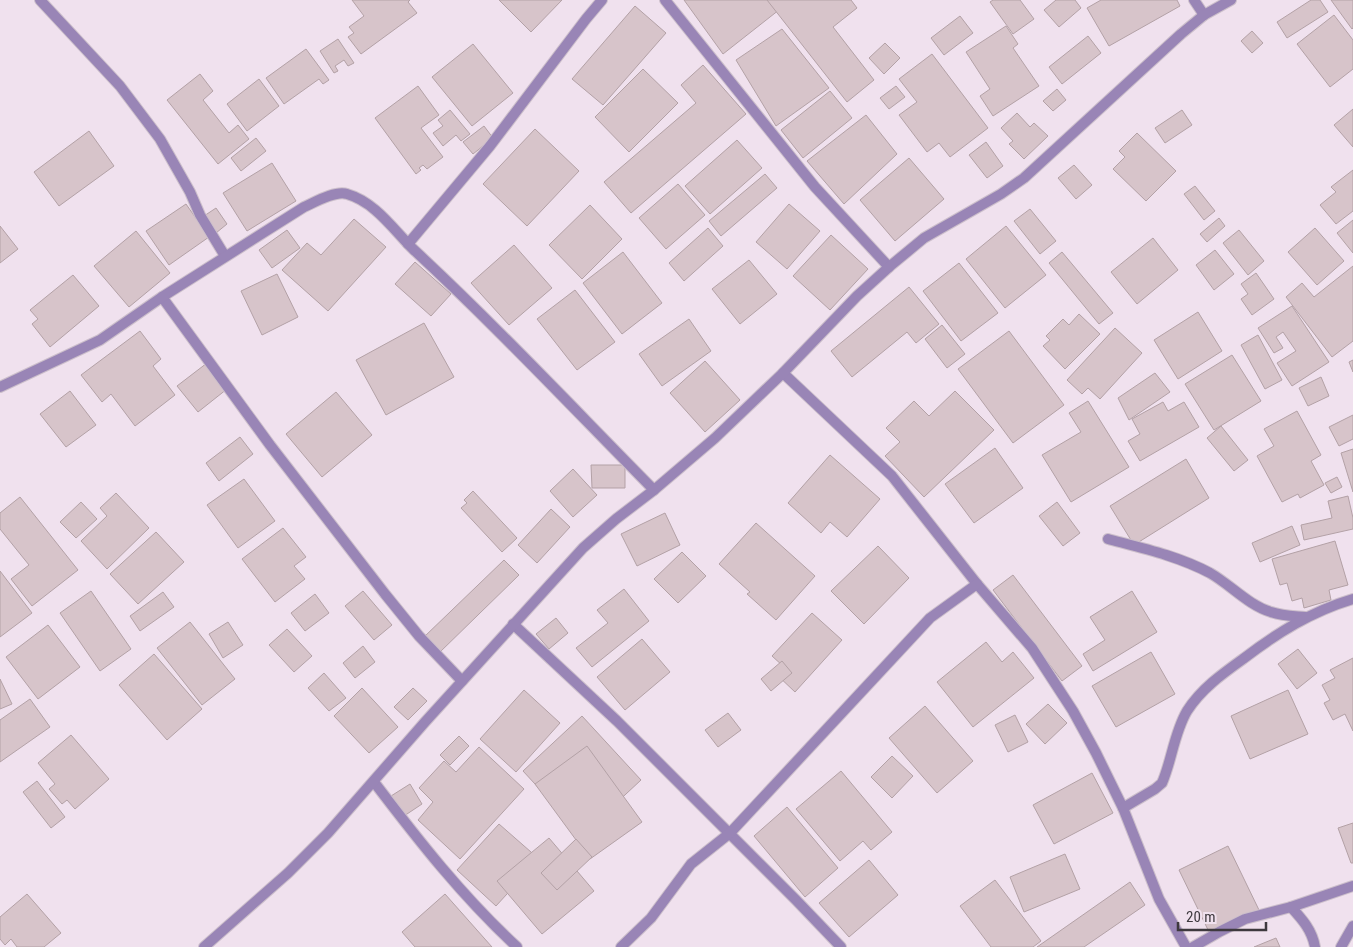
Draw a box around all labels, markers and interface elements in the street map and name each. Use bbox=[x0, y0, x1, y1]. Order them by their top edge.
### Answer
scale bar bbox=[1178, 900, 1266, 932]
text: 20 m bbox=[1186, 908, 1216, 926]

